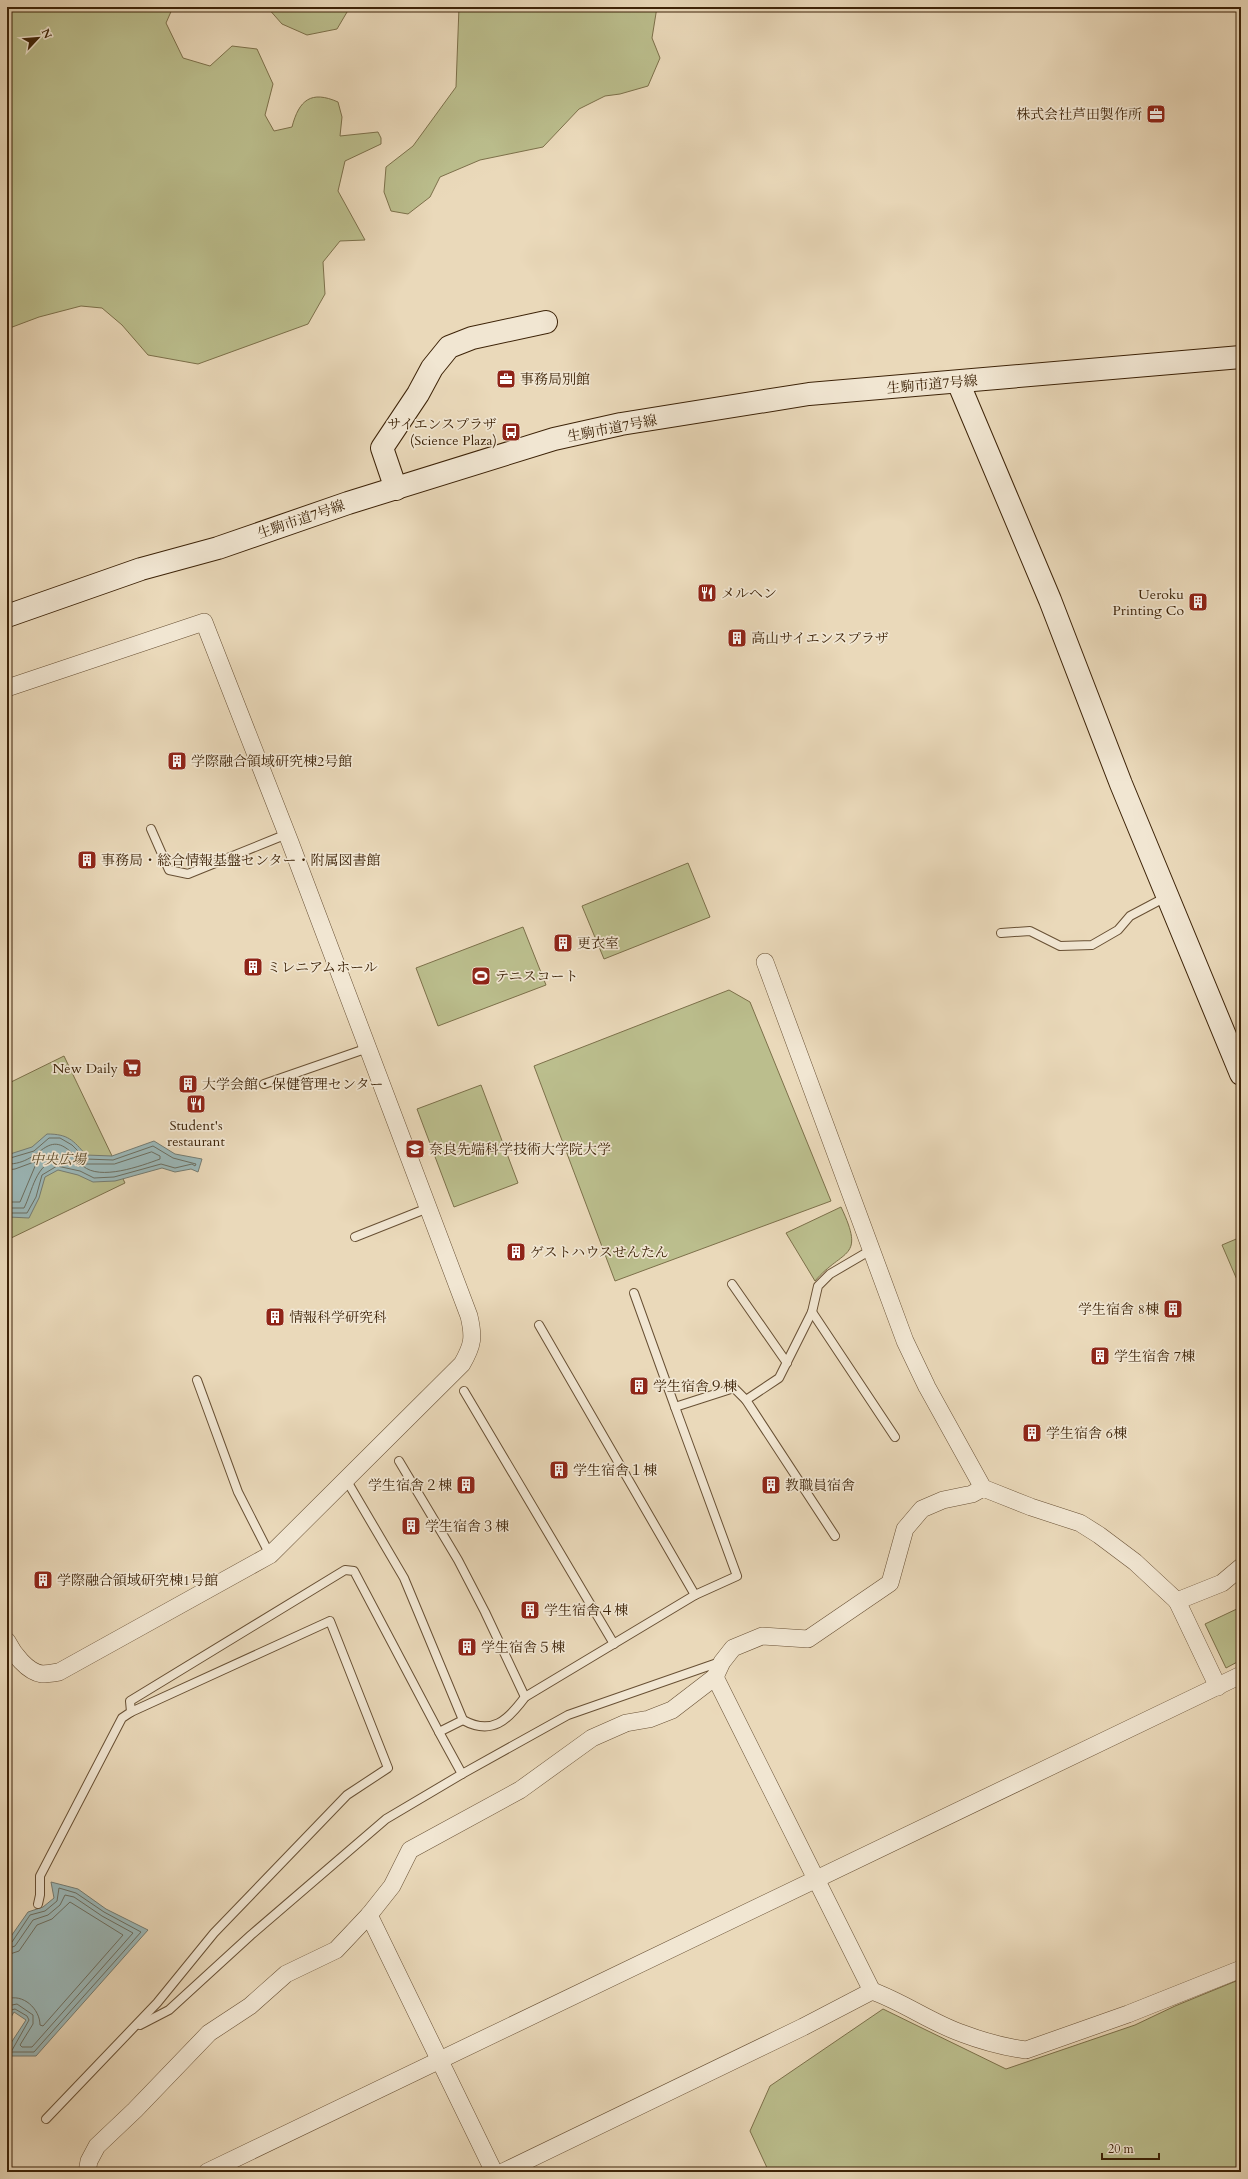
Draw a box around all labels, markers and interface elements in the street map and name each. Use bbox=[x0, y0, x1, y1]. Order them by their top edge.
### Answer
north arrow bbox=[18, 18, 58, 58]
text: N bbox=[38, 26, 56, 42]
office icon: 株式会社芦田製作所 bbox=[1145, 103, 1167, 125]
place label: 株式会社芦田製作所 bbox=[1016, 105, 1142, 124]
office icon: 事務局別館 bbox=[495, 368, 517, 390]
place label: 事務局別館 bbox=[520, 370, 590, 389]
street label: 生駒市道7号線 bbox=[886, 371, 978, 398]
street label: 生駒市道7号線 bbox=[566, 410, 659, 447]
place label: サイエンスプラザ (Science Plaza) bbox=[387, 415, 497, 450]
bus stop icon: サイエンスプラザ (Science Plaza) bbox=[500, 421, 522, 443]
street label: 生駒市道7号線 bbox=[255, 496, 347, 543]
restaurant icon: メルヘン bbox=[696, 582, 718, 604]
place label: メルヘン bbox=[721, 584, 777, 603]
place label: Ueroku Printing Co bbox=[1113, 585, 1184, 620]
building icon: Ueroku Printing Co bbox=[1187, 591, 1209, 613]
building icon: 高山サイエンスプラザ bbox=[726, 627, 748, 649]
place label: 高山サイエンスプラザ bbox=[751, 629, 889, 648]
building icon: 学際融合領域研究棟2号館 bbox=[166, 750, 188, 772]
place label: 学際融合領域研究棟2号館 bbox=[191, 752, 352, 771]
building icon: 事務局・総合情報基盤センター・附属図書館 bbox=[76, 849, 98, 871]
place label: 事務局・総合情報基盤センター・附属図書館 bbox=[101, 851, 380, 870]
building icon: 更衣室 bbox=[552, 932, 574, 954]
place label: 更衣室 bbox=[577, 934, 619, 953]
building icon: ミレニアムホール bbox=[242, 956, 264, 978]
place label: ミレニアムホール bbox=[267, 958, 378, 977]
sports icon: テニスコート bbox=[470, 965, 492, 987]
place label: テニスコート bbox=[495, 967, 578, 986]
supermarket icon: New Daily bbox=[121, 1057, 143, 1079]
place label: New Daily bbox=[52, 1059, 119, 1078]
building icon: 大学会館・保健管理センター bbox=[177, 1073, 199, 1095]
place label: 大学会館・保健管理センター bbox=[202, 1075, 383, 1094]
restaurant icon: Student's restaurant bbox=[185, 1093, 207, 1115]
place label: Student's restaurant bbox=[167, 1116, 225, 1151]
school or university icon: 奈良先端科学技術大学院大学 bbox=[404, 1138, 426, 1160]
place label: 奈良先端科学技術大学院大学 bbox=[429, 1140, 611, 1159]
park label: 中央広場 bbox=[30, 1150, 88, 1169]
building icon: ゲストハウスせんたん bbox=[505, 1241, 527, 1263]
place label: ゲストハウスせんたん bbox=[530, 1243, 669, 1262]
building icon: 学生宿舎 8棟 bbox=[1162, 1298, 1184, 1320]
place label: 学生宿舎 8棟 bbox=[1078, 1300, 1159, 1319]
building icon: 情報科学研究科 bbox=[264, 1306, 286, 1328]
place label: 情報科学研究科 bbox=[289, 1308, 387, 1327]
building icon: 学生宿舎 7棟 bbox=[1089, 1345, 1111, 1367]
place label: 学生宿舎 7棟 bbox=[1114, 1347, 1195, 1366]
building icon: 学生宿舎９棟 bbox=[628, 1375, 650, 1397]
place label: 学生宿舎９棟 bbox=[653, 1377, 737, 1396]
building icon: 学生宿舎 6棟 bbox=[1021, 1422, 1043, 1444]
place label: 学生宿舎 6棟 bbox=[1046, 1424, 1127, 1443]
building icon: 学生宿舎１棟 bbox=[548, 1459, 570, 1481]
place label: 学生宿舎１棟 bbox=[573, 1461, 657, 1480]
building icon: 学生宿舎２棟 bbox=[455, 1474, 477, 1496]
building icon: 教職員宿舎 bbox=[760, 1474, 782, 1496]
place label: 学生宿舎２棟 bbox=[368, 1476, 452, 1495]
place label: 教職員宿舎 bbox=[785, 1476, 855, 1495]
building icon: 学生宿舎３棟 bbox=[400, 1515, 422, 1537]
place label: 学生宿舎３棟 bbox=[425, 1517, 509, 1536]
building icon: 学際融合領域研究棟1号館 bbox=[32, 1569, 54, 1591]
place label: 学際融合領域研究棟1号館 bbox=[57, 1571, 218, 1590]
building icon: 学生宿舎４棟 bbox=[519, 1599, 541, 1621]
place label: 学生宿舎４棟 bbox=[544, 1601, 628, 1620]
building icon: 学生宿舎５棟 bbox=[456, 1636, 478, 1658]
place label: 学生宿舎５棟 bbox=[481, 1638, 565, 1657]
scale bar bbox=[1102, 2135, 1159, 2161]
text: 20 m bbox=[1108, 2141, 1135, 2157]

